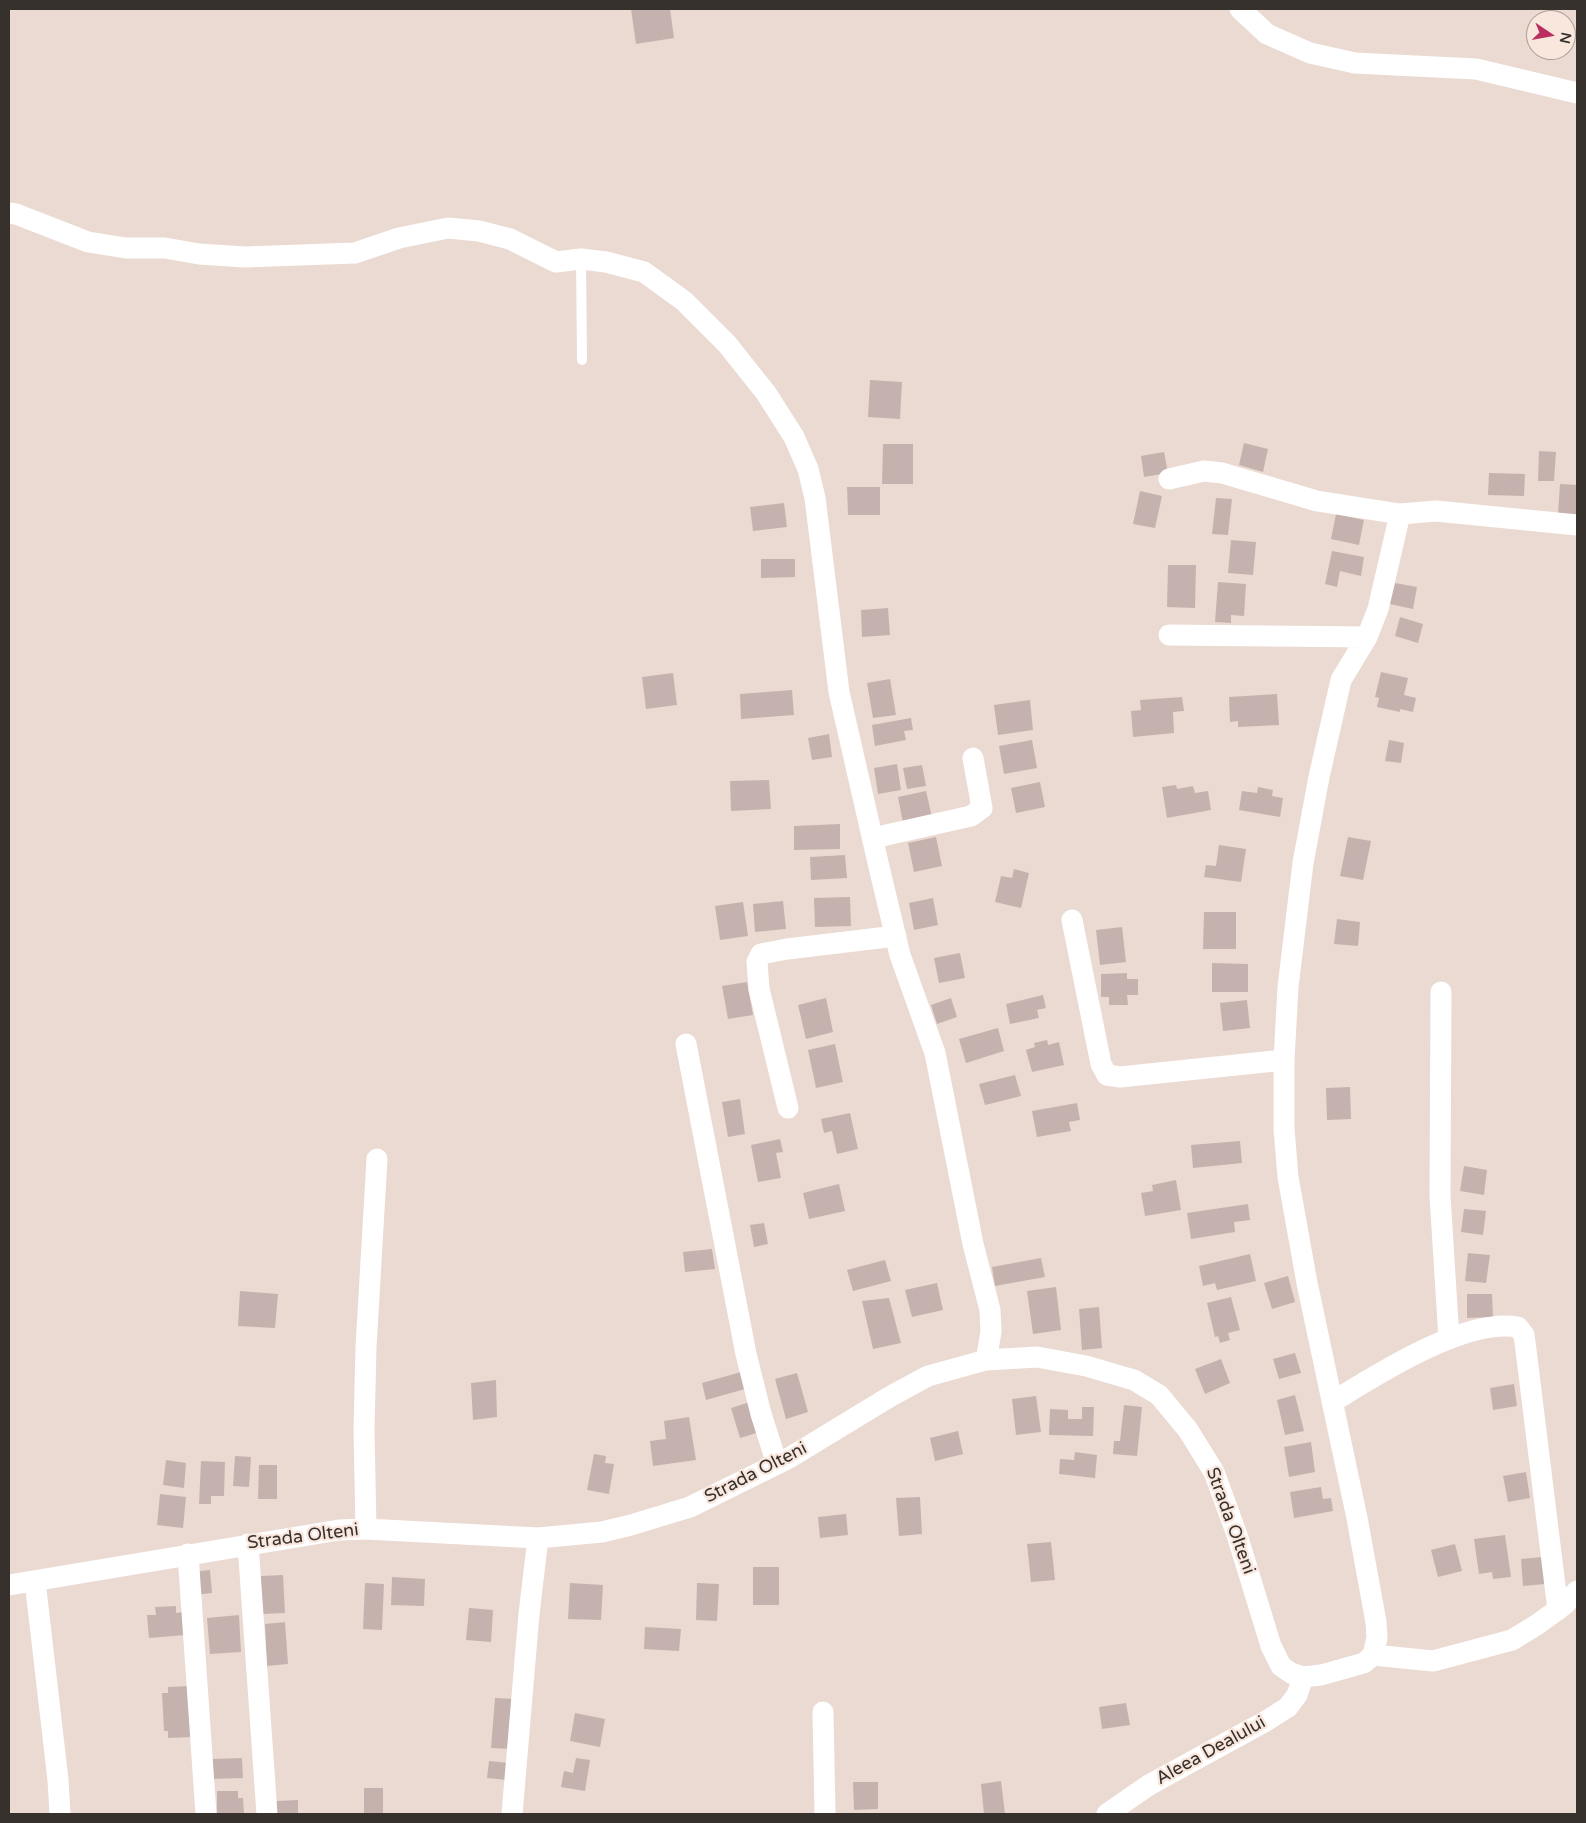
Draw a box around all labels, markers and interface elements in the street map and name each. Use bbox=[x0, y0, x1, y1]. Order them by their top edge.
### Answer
north arrow bbox=[1526, 10, 1576, 60]
text: N bbox=[1556, 31, 1575, 45]
street label: Strada Olteni bbox=[701, 1438, 811, 1508]
street label: Strada Olteni bbox=[1201, 1465, 1259, 1577]
street label: Strada Olteni bbox=[246, 1519, 360, 1555]
street label: Aleea Dealului bbox=[1152, 1712, 1270, 1790]

